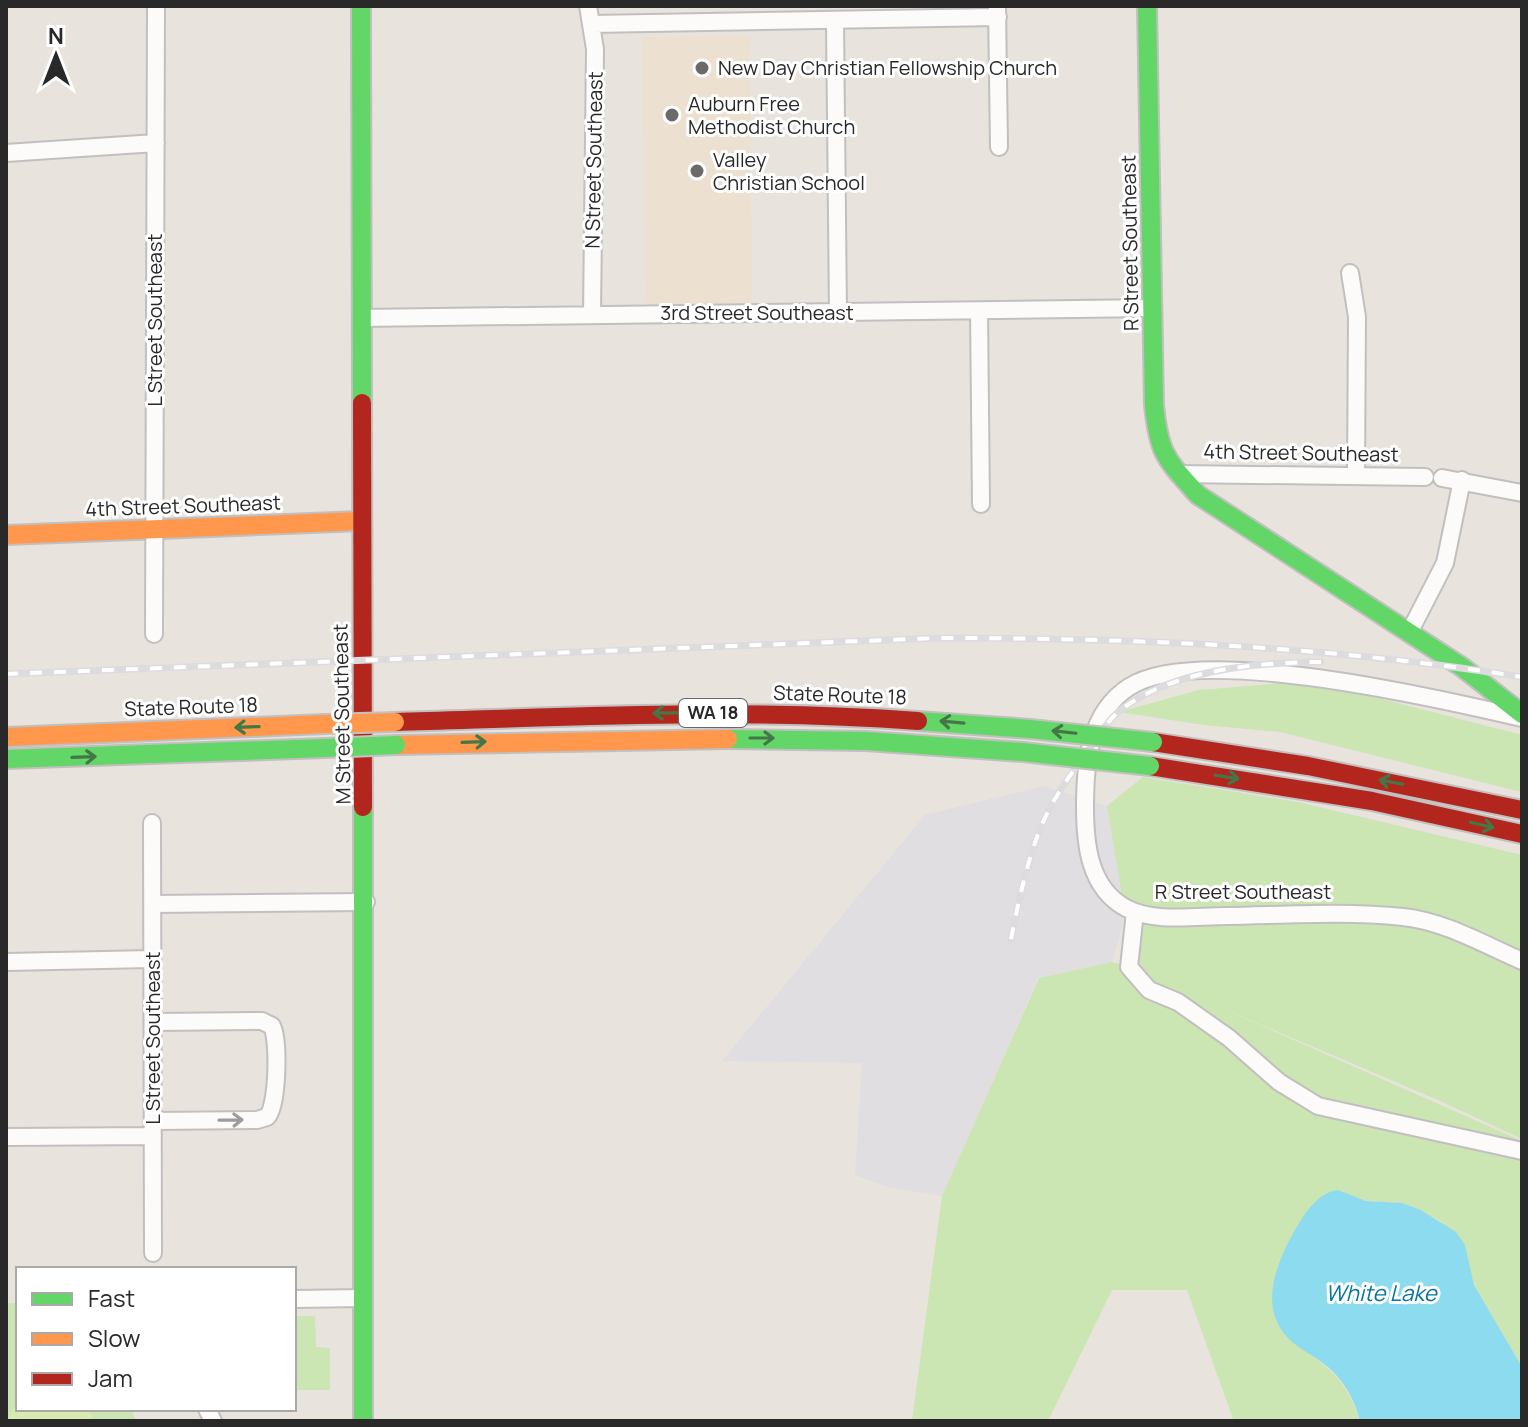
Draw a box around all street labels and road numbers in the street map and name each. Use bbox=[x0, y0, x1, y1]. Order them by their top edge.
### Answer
street label: N Street Southeast bbox=[578, 71, 609, 249]
street label: R Street Southeast bbox=[1114, 155, 1145, 331]
street label: L Street Southeast bbox=[141, 234, 168, 407]
street label: 3rd Street Southeast bbox=[660, 299, 854, 326]
street label: 4th Street Southeast bbox=[1203, 437, 1399, 468]
street label: 4th Street Southeast bbox=[85, 489, 281, 522]
street label: M Street Southeast bbox=[326, 623, 357, 805]
street label: State Route 18 bbox=[773, 679, 907, 710]
street label: State Route 18 bbox=[124, 691, 258, 722]
road number: WA 18 bbox=[679, 699, 747, 727]
street label: R Street Southeast bbox=[1155, 878, 1331, 905]
street label: L Street Southeast bbox=[139, 952, 166, 1125]

